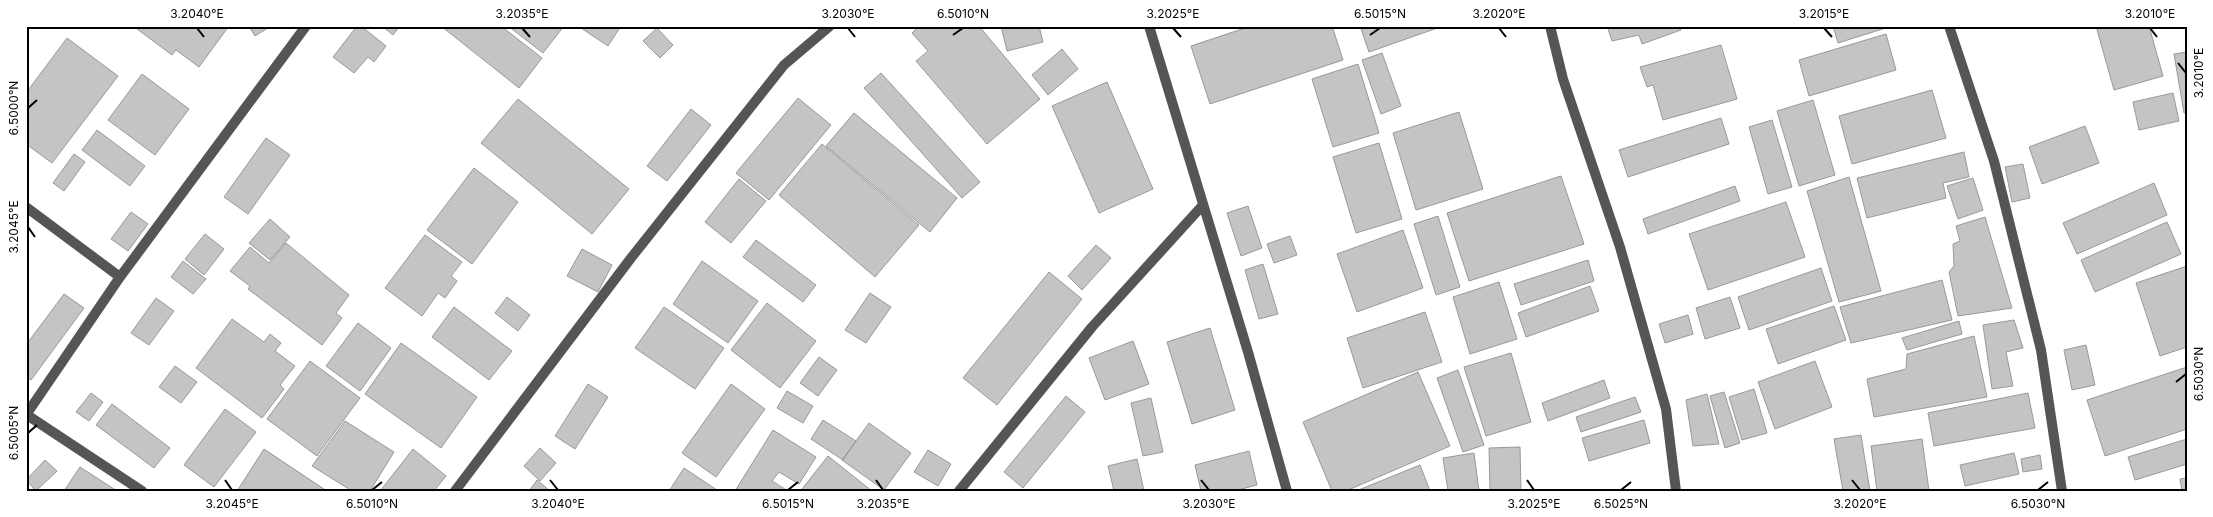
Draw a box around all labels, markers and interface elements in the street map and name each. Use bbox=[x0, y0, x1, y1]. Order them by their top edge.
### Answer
text: 3.2040°E bbox=[170, 6, 224, 21]
text: 3.2035°E bbox=[496, 6, 548, 21]
text: 3.2030°E bbox=[821, 6, 875, 21]
text: 6.5010°N bbox=[937, 6, 989, 21]
text: 3.2025°E bbox=[1147, 6, 1199, 21]
text: 6.5015°N bbox=[1354, 6, 1406, 21]
text: 3.2020°E bbox=[1472, 6, 1526, 21]
text: 3.2015°E bbox=[1799, 6, 1849, 21]
text: 3.2010°E bbox=[2125, 6, 2175, 21]
text: 3.2010°E bbox=[2191, 48, 2206, 98]
text: 6.5000°N bbox=[6, 81, 21, 135]
text: 3.2045°E bbox=[6, 200, 21, 254]
text: 6.5030°N bbox=[2191, 347, 2206, 401]
text: 6.5005°N bbox=[6, 406, 21, 460]
text: 3.2045°E bbox=[205, 496, 259, 511]
text: 6.5010°N bbox=[346, 496, 398, 511]
text: 3.2040°E bbox=[531, 496, 585, 511]
text: 6.5015°N bbox=[762, 496, 814, 511]
text: 3.2035°E bbox=[857, 496, 909, 511]
text: 3.2030°E bbox=[1182, 496, 1236, 511]
text: 3.2025°E bbox=[1508, 496, 1560, 511]
text: 6.5025°N bbox=[1594, 496, 1648, 511]
text: 3.2020°E bbox=[1833, 496, 1887, 511]
text: 6.5030°N bbox=[2011, 496, 2065, 511]

